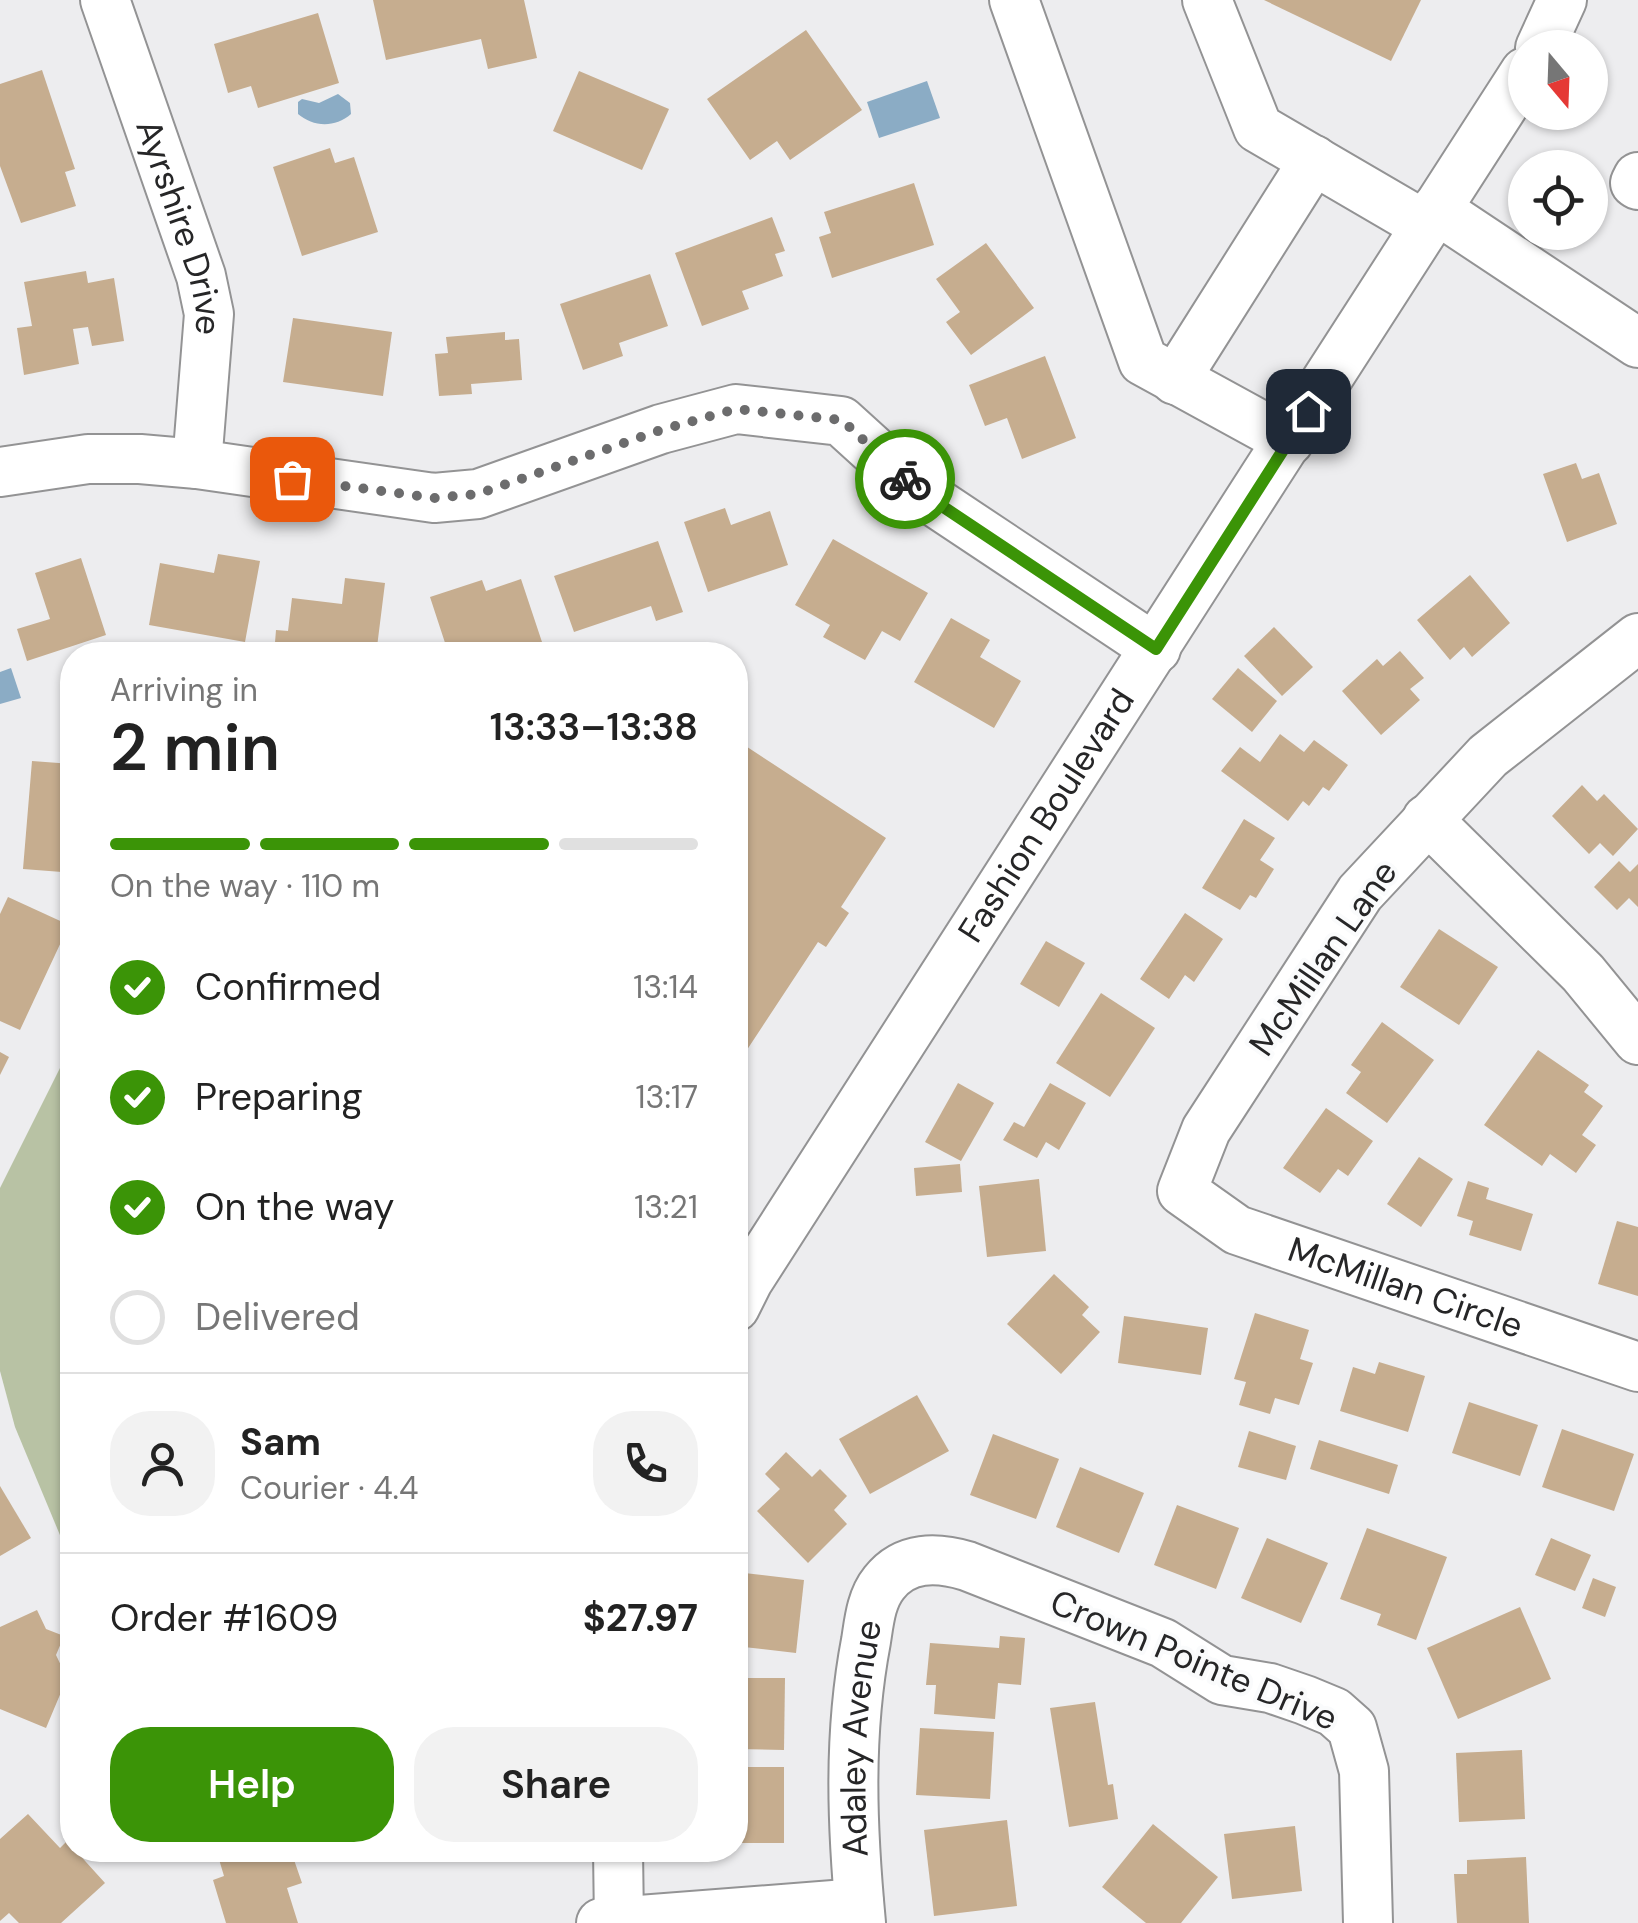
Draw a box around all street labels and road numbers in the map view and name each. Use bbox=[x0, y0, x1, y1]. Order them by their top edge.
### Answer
street label: Ayrshire Drive bbox=[125, 113, 232, 337]
street label: Fashion Boulevard bbox=[948, 680, 1145, 951]
street label: McMillan Lane bbox=[1239, 851, 1407, 1065]
street label: McMillan Circle bbox=[1282, 1226, 1529, 1349]
street label: Crown Pointe Drive bbox=[1044, 1579, 1344, 1741]
street label: Adaley Avenue bbox=[830, 1617, 892, 1858]

